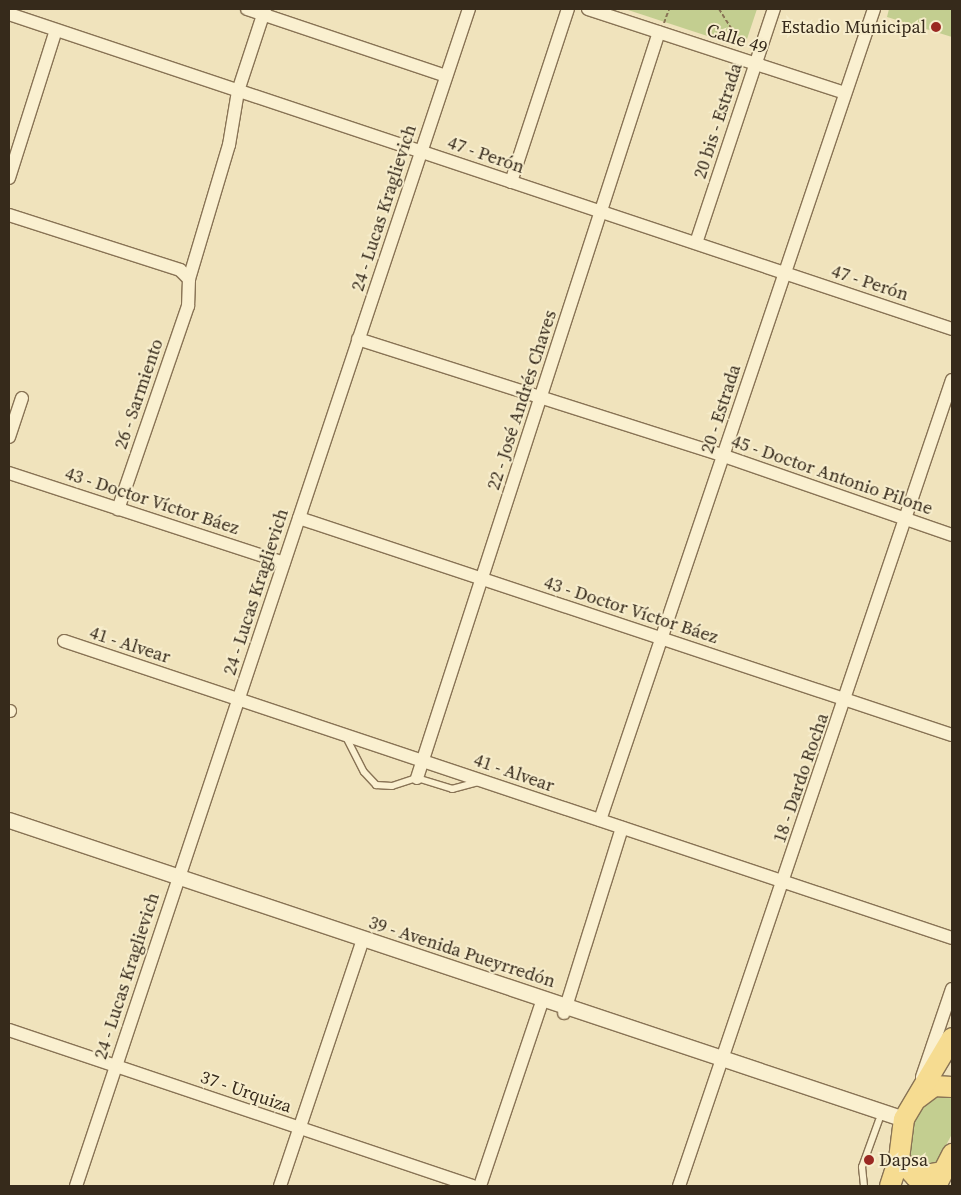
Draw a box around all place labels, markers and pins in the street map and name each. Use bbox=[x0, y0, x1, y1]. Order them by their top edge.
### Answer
place label: Estadio Municipal bbox=[781, 16, 926, 38]
marker: Estadio Municipal bbox=[930, 21, 942, 33]
place label: Dapsa bbox=[879, 1149, 928, 1171]
marker: Dapsa bbox=[863, 1154, 875, 1166]

